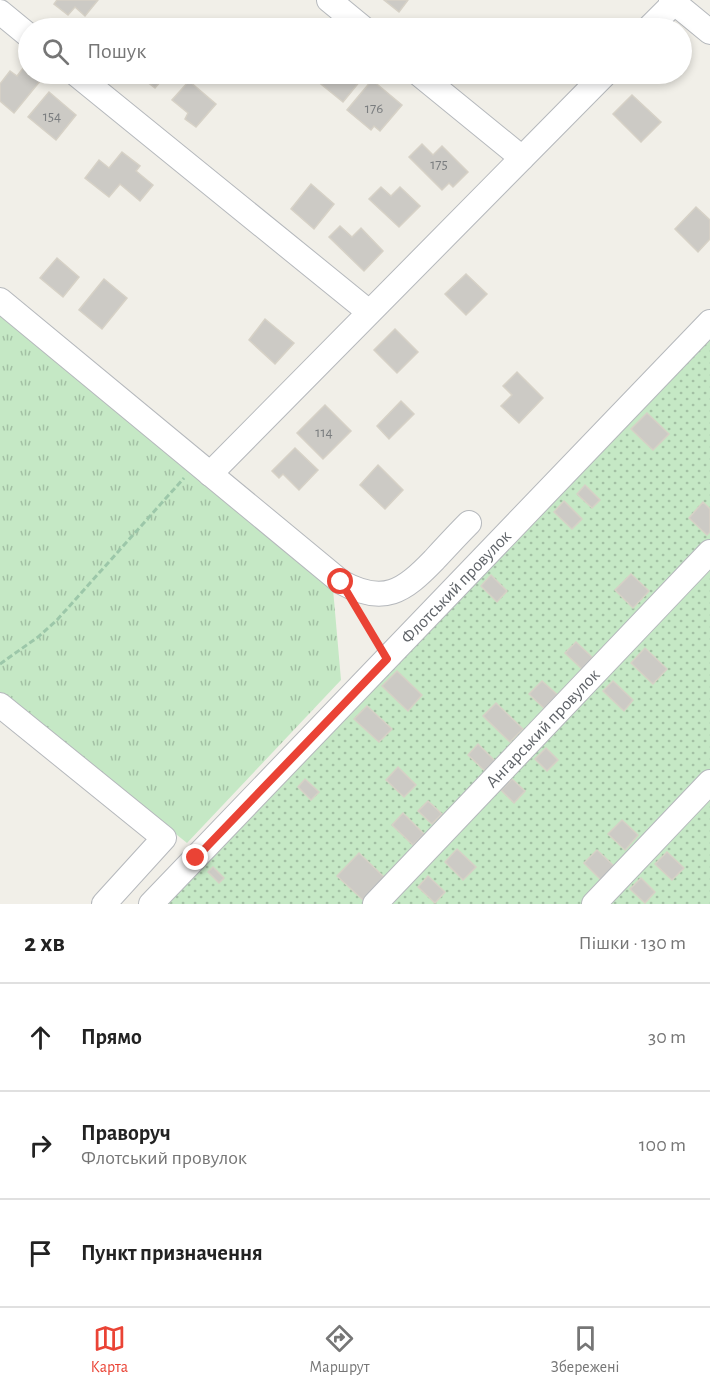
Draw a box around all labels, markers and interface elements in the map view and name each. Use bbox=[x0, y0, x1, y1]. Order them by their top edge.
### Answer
search box bbox=[18, 18, 692, 84]
icon: search bbox=[39, 35, 72, 68]
text: Пошук bbox=[87, 40, 146, 62]
house number: 176 bbox=[365, 101, 383, 116]
house number: 154 bbox=[43, 109, 61, 124]
house number: 175 bbox=[430, 157, 448, 172]
house number: 114 bbox=[315, 425, 333, 440]
street label: Флотський провулок bbox=[398, 527, 515, 647]
route start bbox=[327, 568, 353, 594]
street label: Ангарський провулок bbox=[483, 665, 604, 791]
route end bbox=[182, 844, 208, 870]
text: 2 хв bbox=[24, 930, 65, 956]
text: Пішки · 130 m bbox=[578, 933, 686, 953]
icon: ahead bbox=[24, 1021, 57, 1054]
text: Прямо bbox=[81, 1026, 142, 1048]
text: 30 m bbox=[648, 1027, 686, 1047]
text: Праворуч bbox=[81, 1122, 171, 1144]
icon: right bbox=[24, 1129, 57, 1162]
text: 100 m bbox=[639, 1135, 686, 1155]
text: Флотський провулок bbox=[81, 1148, 247, 1168]
icon: arrive bbox=[24, 1237, 57, 1270]
text: Пункт призначення bbox=[81, 1242, 263, 1264]
tab: Карта bbox=[91, 1322, 128, 1377]
tab: Маршрут bbox=[309, 1322, 369, 1377]
tab: Збережені bbox=[551, 1322, 619, 1377]

